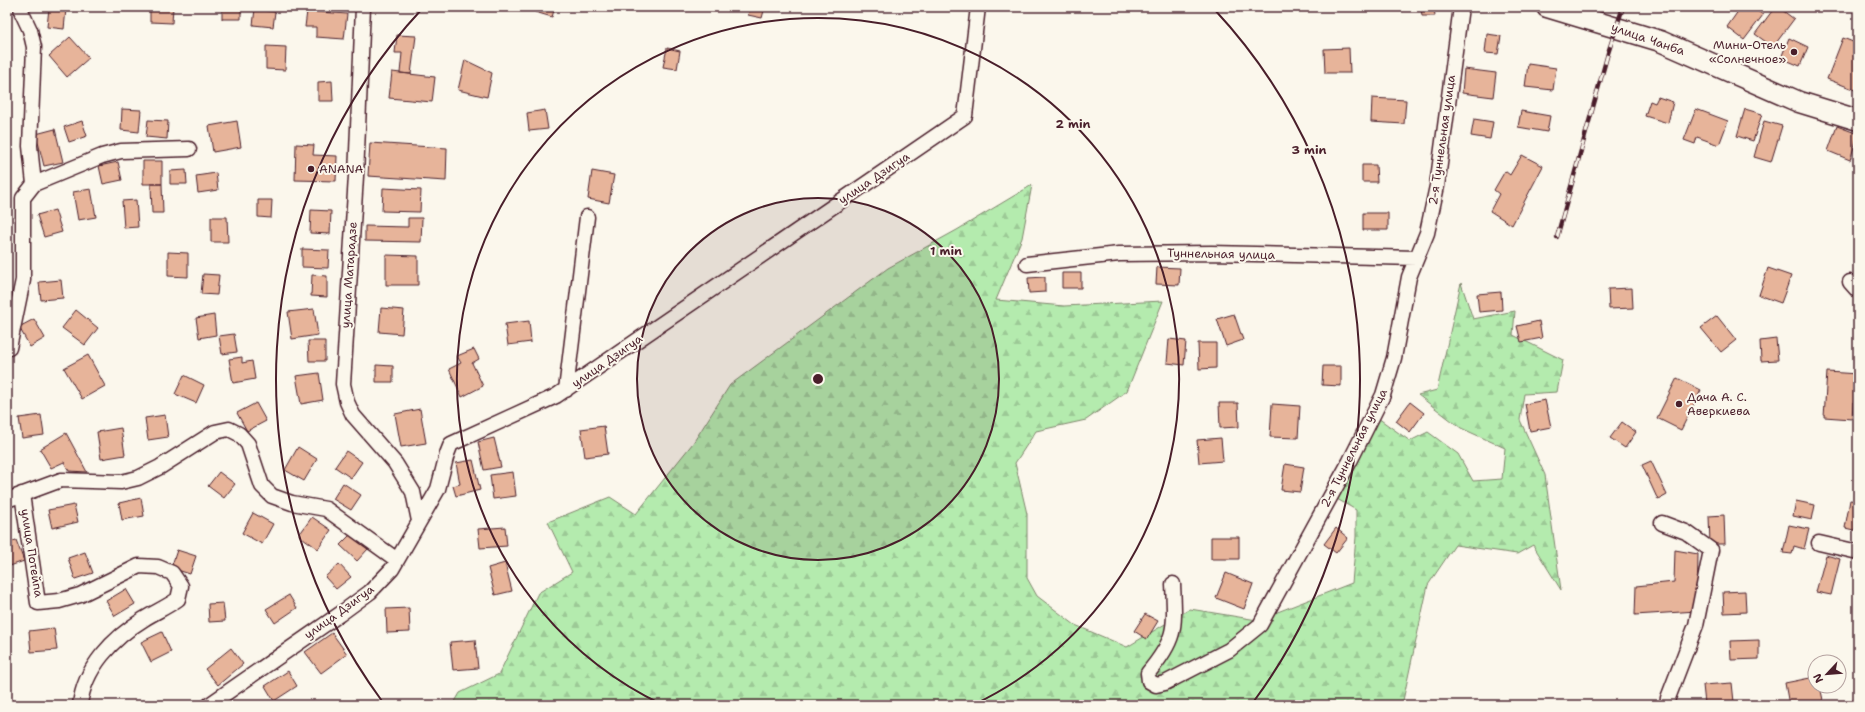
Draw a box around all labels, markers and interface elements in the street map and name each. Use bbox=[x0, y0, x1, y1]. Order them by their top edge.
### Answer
street label: улица Чанба bbox=[1609, 19, 1687, 59]
place label: Мини-Отель «Солнечное» bbox=[1709, 37, 1786, 67]
marker: Мини-Отель «Солнечное» bbox=[1789, 47, 1799, 57]
street label: 2-я Туннельная улица bbox=[1425, 73, 1459, 206]
text: 2 min bbox=[1056, 116, 1091, 132]
text: 3 min bbox=[1292, 142, 1327, 158]
street label: улица Дзигуа bbox=[835, 148, 913, 208]
place label: ANANA bbox=[319, 161, 364, 177]
marker: ANANA bbox=[306, 164, 316, 174]
street label: улица Матарадзе bbox=[337, 221, 361, 329]
text: 1 min bbox=[930, 243, 962, 259]
street label: Туннельная улица bbox=[1167, 245, 1276, 263]
street label: улица Дзигуа bbox=[569, 330, 646, 391]
centre of rings bbox=[811, 372, 825, 386]
street label: 2-я Туннельная улица bbox=[1317, 385, 1391, 510]
place label: Дача А. С. Аверкиева bbox=[1687, 389, 1751, 419]
marker: Дача А. С. Аверкиева bbox=[1674, 399, 1684, 409]
street label: улица Потейпа bbox=[17, 508, 47, 599]
street label: улица Дзигуа bbox=[301, 581, 378, 643]
north arrow bbox=[1807, 654, 1847, 694]
text: N bbox=[1810, 671, 1827, 685]

